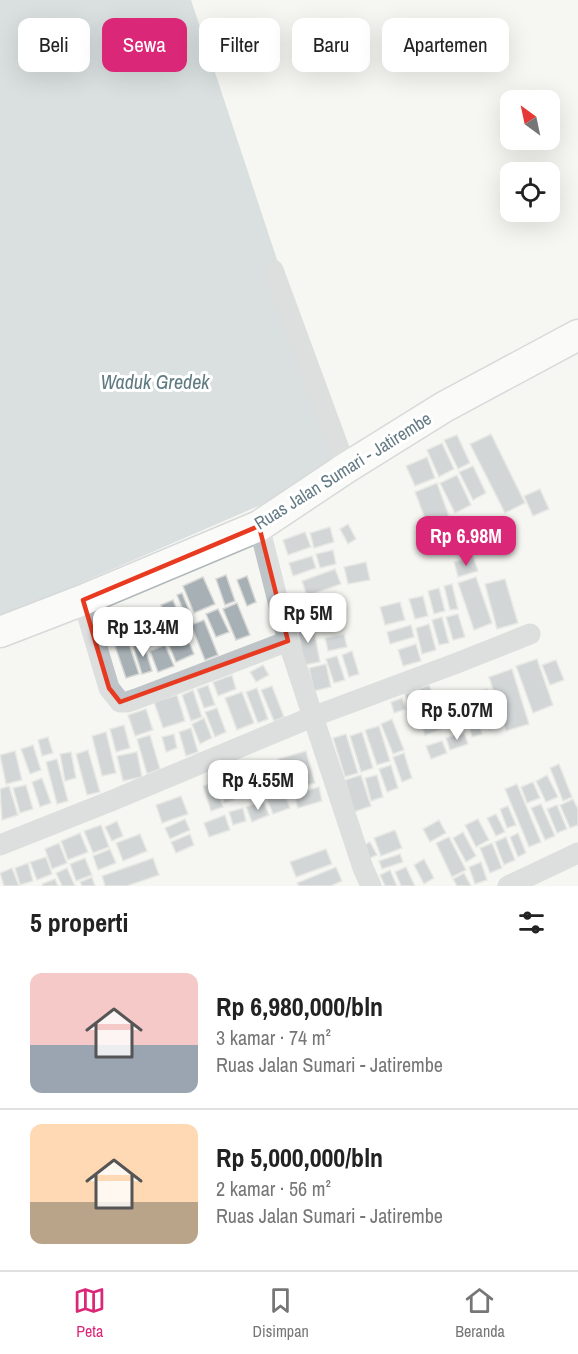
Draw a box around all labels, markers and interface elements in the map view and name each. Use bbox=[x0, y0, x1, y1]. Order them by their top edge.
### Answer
chip: Beli bbox=[18, 18, 90, 72]
chip: Sewa bbox=[102, 18, 187, 72]
chip: Filter bbox=[199, 18, 280, 72]
chip: Baru bbox=[292, 18, 370, 72]
chip: Apartemen bbox=[382, 18, 509, 72]
north arrow bbox=[500, 90, 560, 150]
map controls bbox=[500, 90, 560, 222]
button: locate bbox=[500, 162, 560, 222]
water label: Waduk Gredek bbox=[100, 368, 210, 395]
street label: Ruas Jalan Sumari - Jatirembe bbox=[249, 406, 436, 535]
pin: Rp 6.98M bbox=[404, 516, 528, 567]
text: Rp 6.98M bbox=[430, 522, 502, 549]
pin: Rp 5M bbox=[266, 593, 350, 644]
text: Rp 5M bbox=[283, 599, 333, 626]
pin: Rp 13.4M bbox=[81, 607, 205, 658]
text: Rp 13.4M bbox=[107, 613, 179, 640]
pin: Rp 5.07M bbox=[395, 690, 519, 741]
text: Rp 5.07M bbox=[421, 696, 493, 723]
pin: Rp 4.55M bbox=[196, 760, 320, 811]
text: Rp 4.55M bbox=[222, 766, 294, 793]
text: 5 properti bbox=[30, 905, 128, 940]
icon: filters bbox=[515, 906, 548, 939]
text: Rp 6,980,000/bln bbox=[216, 989, 383, 1024]
icon: home bbox=[78, 997, 150, 1069]
text: 3 kamar · 74 m² bbox=[216, 1024, 331, 1051]
text: Ruas Jalan Sumari - Jatirembe bbox=[216, 1051, 443, 1078]
text: Rp 5,000,000/bln bbox=[216, 1140, 383, 1175]
icon: home bbox=[78, 1148, 150, 1220]
text: 2 kamar · 56 m² bbox=[216, 1175, 331, 1202]
text: Ruas Jalan Sumari - Jatirembe bbox=[216, 1202, 443, 1229]
tab: Peta bbox=[73, 1284, 106, 1342]
tab: Disimpan bbox=[253, 1284, 309, 1342]
tab: Beranda bbox=[455, 1284, 505, 1342]

